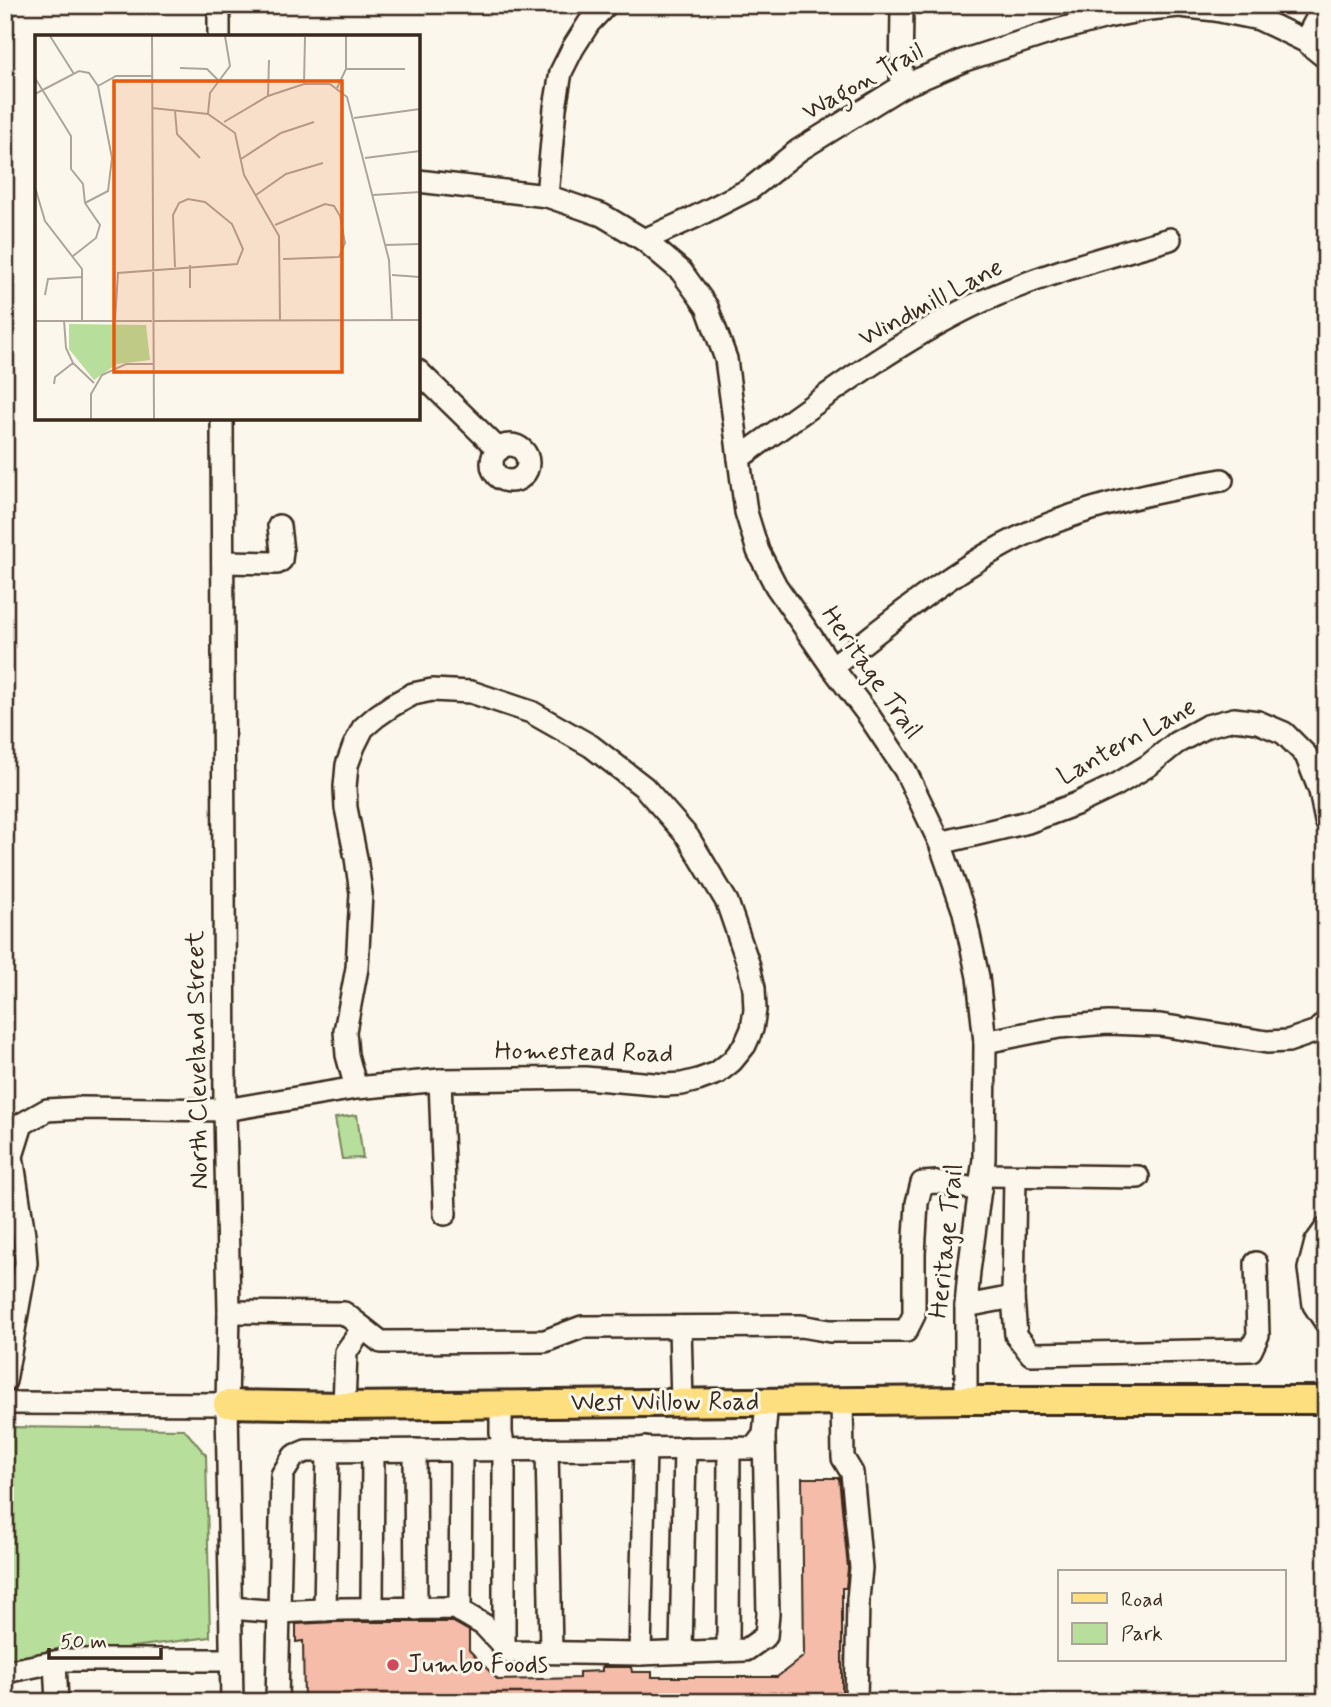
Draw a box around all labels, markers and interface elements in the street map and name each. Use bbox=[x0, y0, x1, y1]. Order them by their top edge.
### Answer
inset map bbox=[35, 35, 420, 420]
street label: Wagon Trail bbox=[796, 35, 931, 132]
street label: Windmill Lane bbox=[853, 251, 1009, 355]
street label: Heritage Trail bbox=[813, 600, 929, 746]
street label: Lantern Lane bbox=[1052, 690, 1202, 794]
street label: North Cleveland Street bbox=[179, 930, 217, 1190]
street label: Homestead Road bbox=[494, 1034, 674, 1072]
street label: Heritage Trail bbox=[922, 1162, 972, 1320]
street label: West Willow Road bbox=[571, 1386, 759, 1420]
legend bbox=[1058, 1570, 1286, 1662]
text: Road bbox=[1121, 1586, 1163, 1614]
scale bar bbox=[49, 1616, 161, 1660]
text: Park bbox=[1121, 1620, 1163, 1648]
text: 50 m bbox=[60, 1628, 107, 1656]
place label: Jumbo Foods bbox=[407, 1648, 548, 1682]
marker: Jumbo Foods bbox=[385, 1657, 401, 1673]

